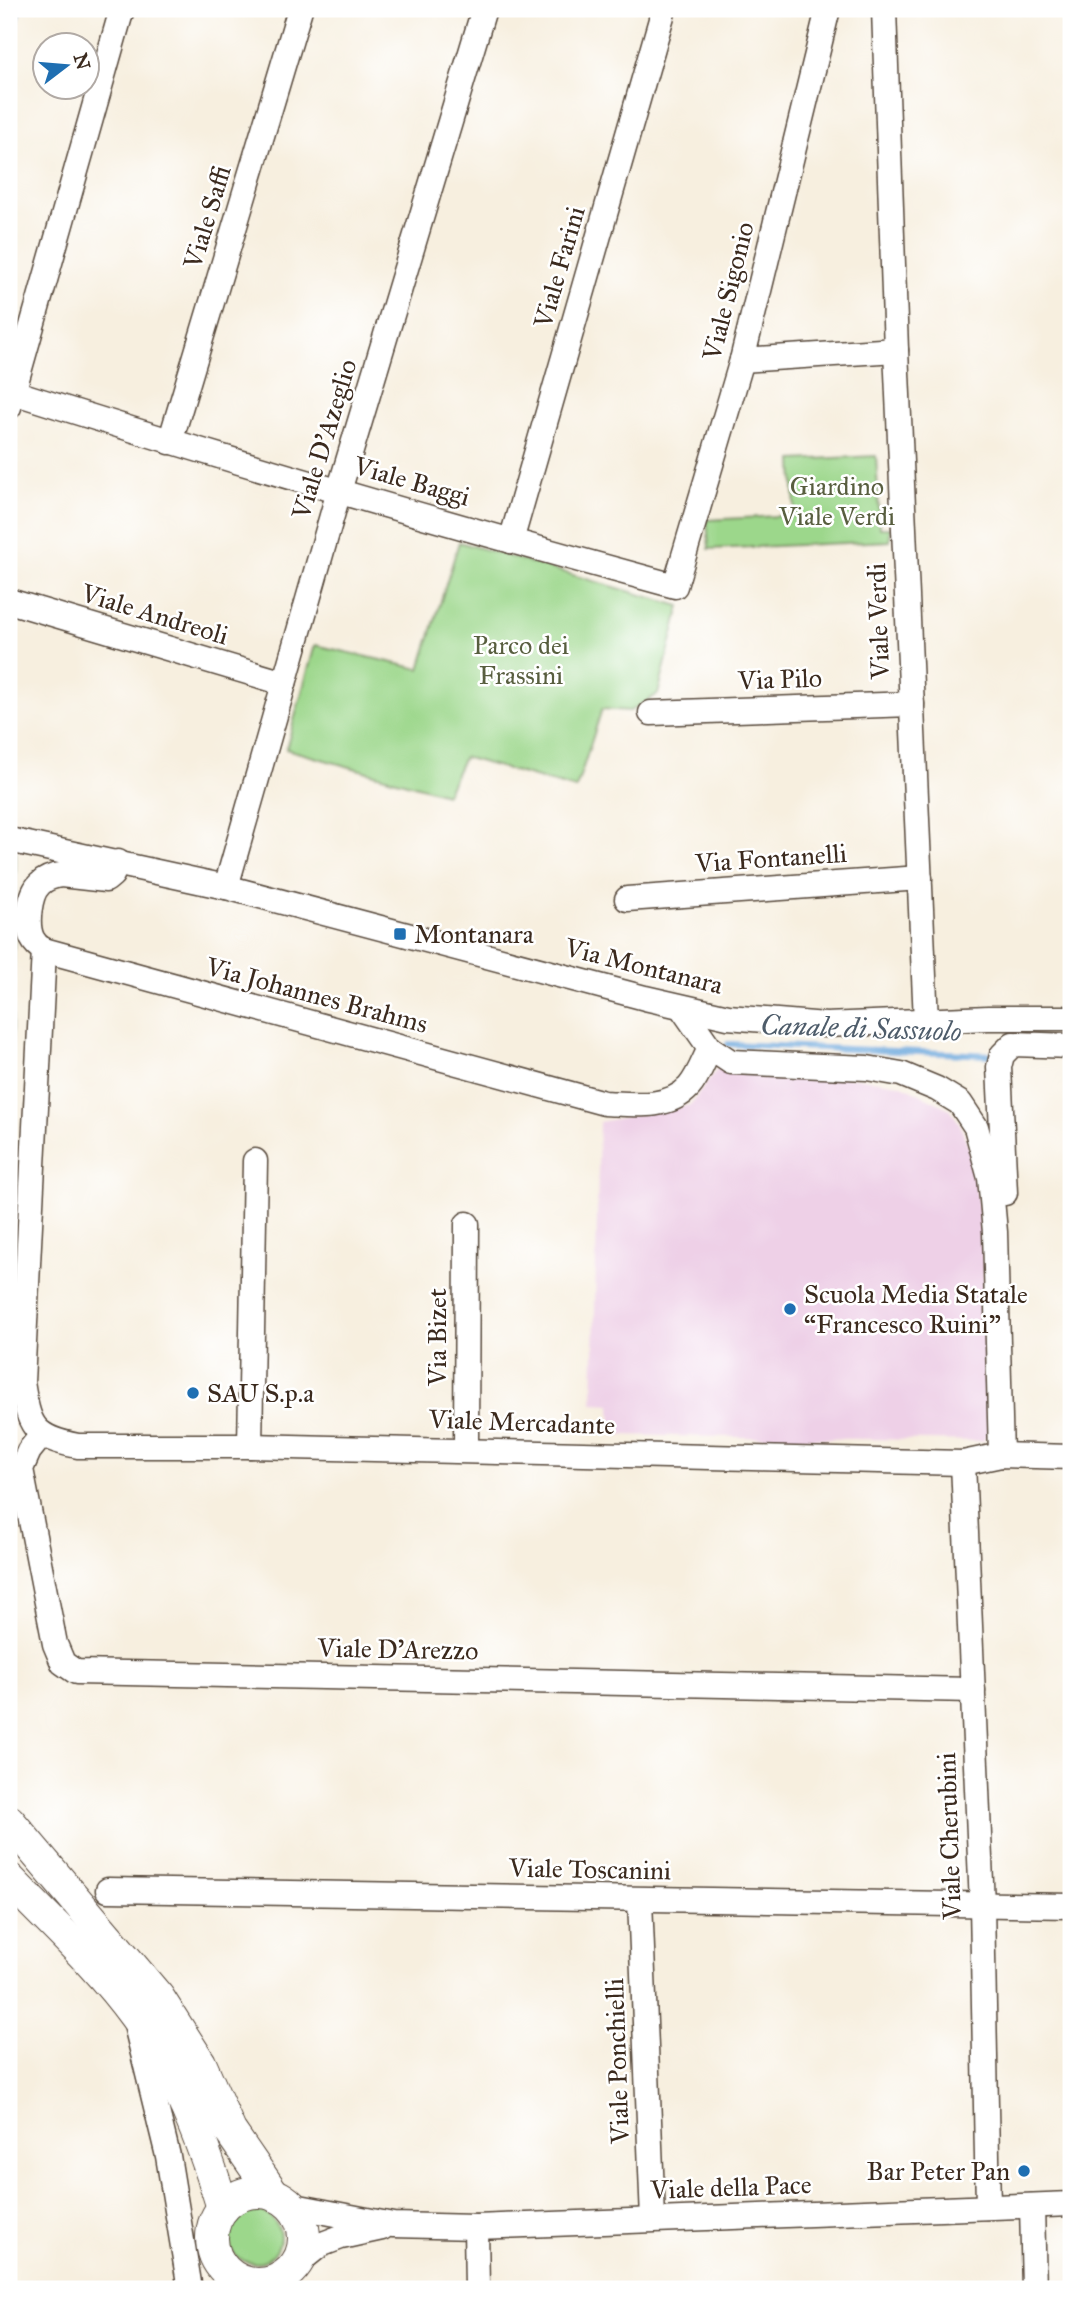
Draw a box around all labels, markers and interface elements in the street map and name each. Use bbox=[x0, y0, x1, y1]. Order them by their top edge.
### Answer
north arrow bbox=[32, 32, 102, 102]
text: N bbox=[69, 51, 95, 72]
street label: Viale Saffi bbox=[176, 161, 238, 273]
street label: Viale Farini bbox=[526, 202, 592, 332]
street label: Viale Sigonio bbox=[695, 218, 761, 364]
street label: Viale D'Azeglio bbox=[284, 355, 363, 524]
street label: Viale Baggi bbox=[349, 449, 474, 513]
park label: Giardino Viale Verdi bbox=[778, 470, 895, 532]
street label: Viale Verdi bbox=[860, 562, 896, 681]
street label: Viale Andreoli bbox=[77, 576, 232, 652]
park label: Parco dei Frassini bbox=[473, 629, 569, 691]
street label: Via Pilo bbox=[736, 662, 823, 696]
street label: Via Fontanelli bbox=[693, 837, 848, 879]
place label: Montanara bbox=[414, 918, 534, 950]
marker: Montanara bbox=[392, 926, 408, 942]
street label: Via Montanara bbox=[561, 931, 726, 1001]
street label: Via Johannes Brahms bbox=[202, 950, 431, 1040]
water label: Canale di Sassuolo bbox=[760, 1007, 962, 1049]
place label: Scuola Media Statale “Francesco Ruini” bbox=[804, 1278, 1028, 1340]
street label: Via Bizet bbox=[421, 1288, 453, 1387]
marker: Scuola Media Statale “Francesco Ruini” bbox=[782, 1301, 798, 1317]
place label: SAU S.p.a bbox=[207, 1377, 314, 1409]
marker: SAU S.p.a bbox=[185, 1385, 201, 1401]
street label: Viale Mercadante bbox=[427, 1403, 616, 1441]
street label: Viale D'Arezzo bbox=[316, 1632, 479, 1666]
street label: Viale Cherubini bbox=[930, 1752, 968, 1921]
street label: Viale Toscanini bbox=[508, 1852, 671, 1886]
street label: Viale Ponchielli bbox=[598, 1978, 636, 2145]
place label: Bar Peter Pan bbox=[867, 2155, 1010, 2187]
marker: Bar Peter Pan bbox=[1016, 2163, 1032, 2179]
street label: Viale della Pace bbox=[649, 2168, 812, 2206]

